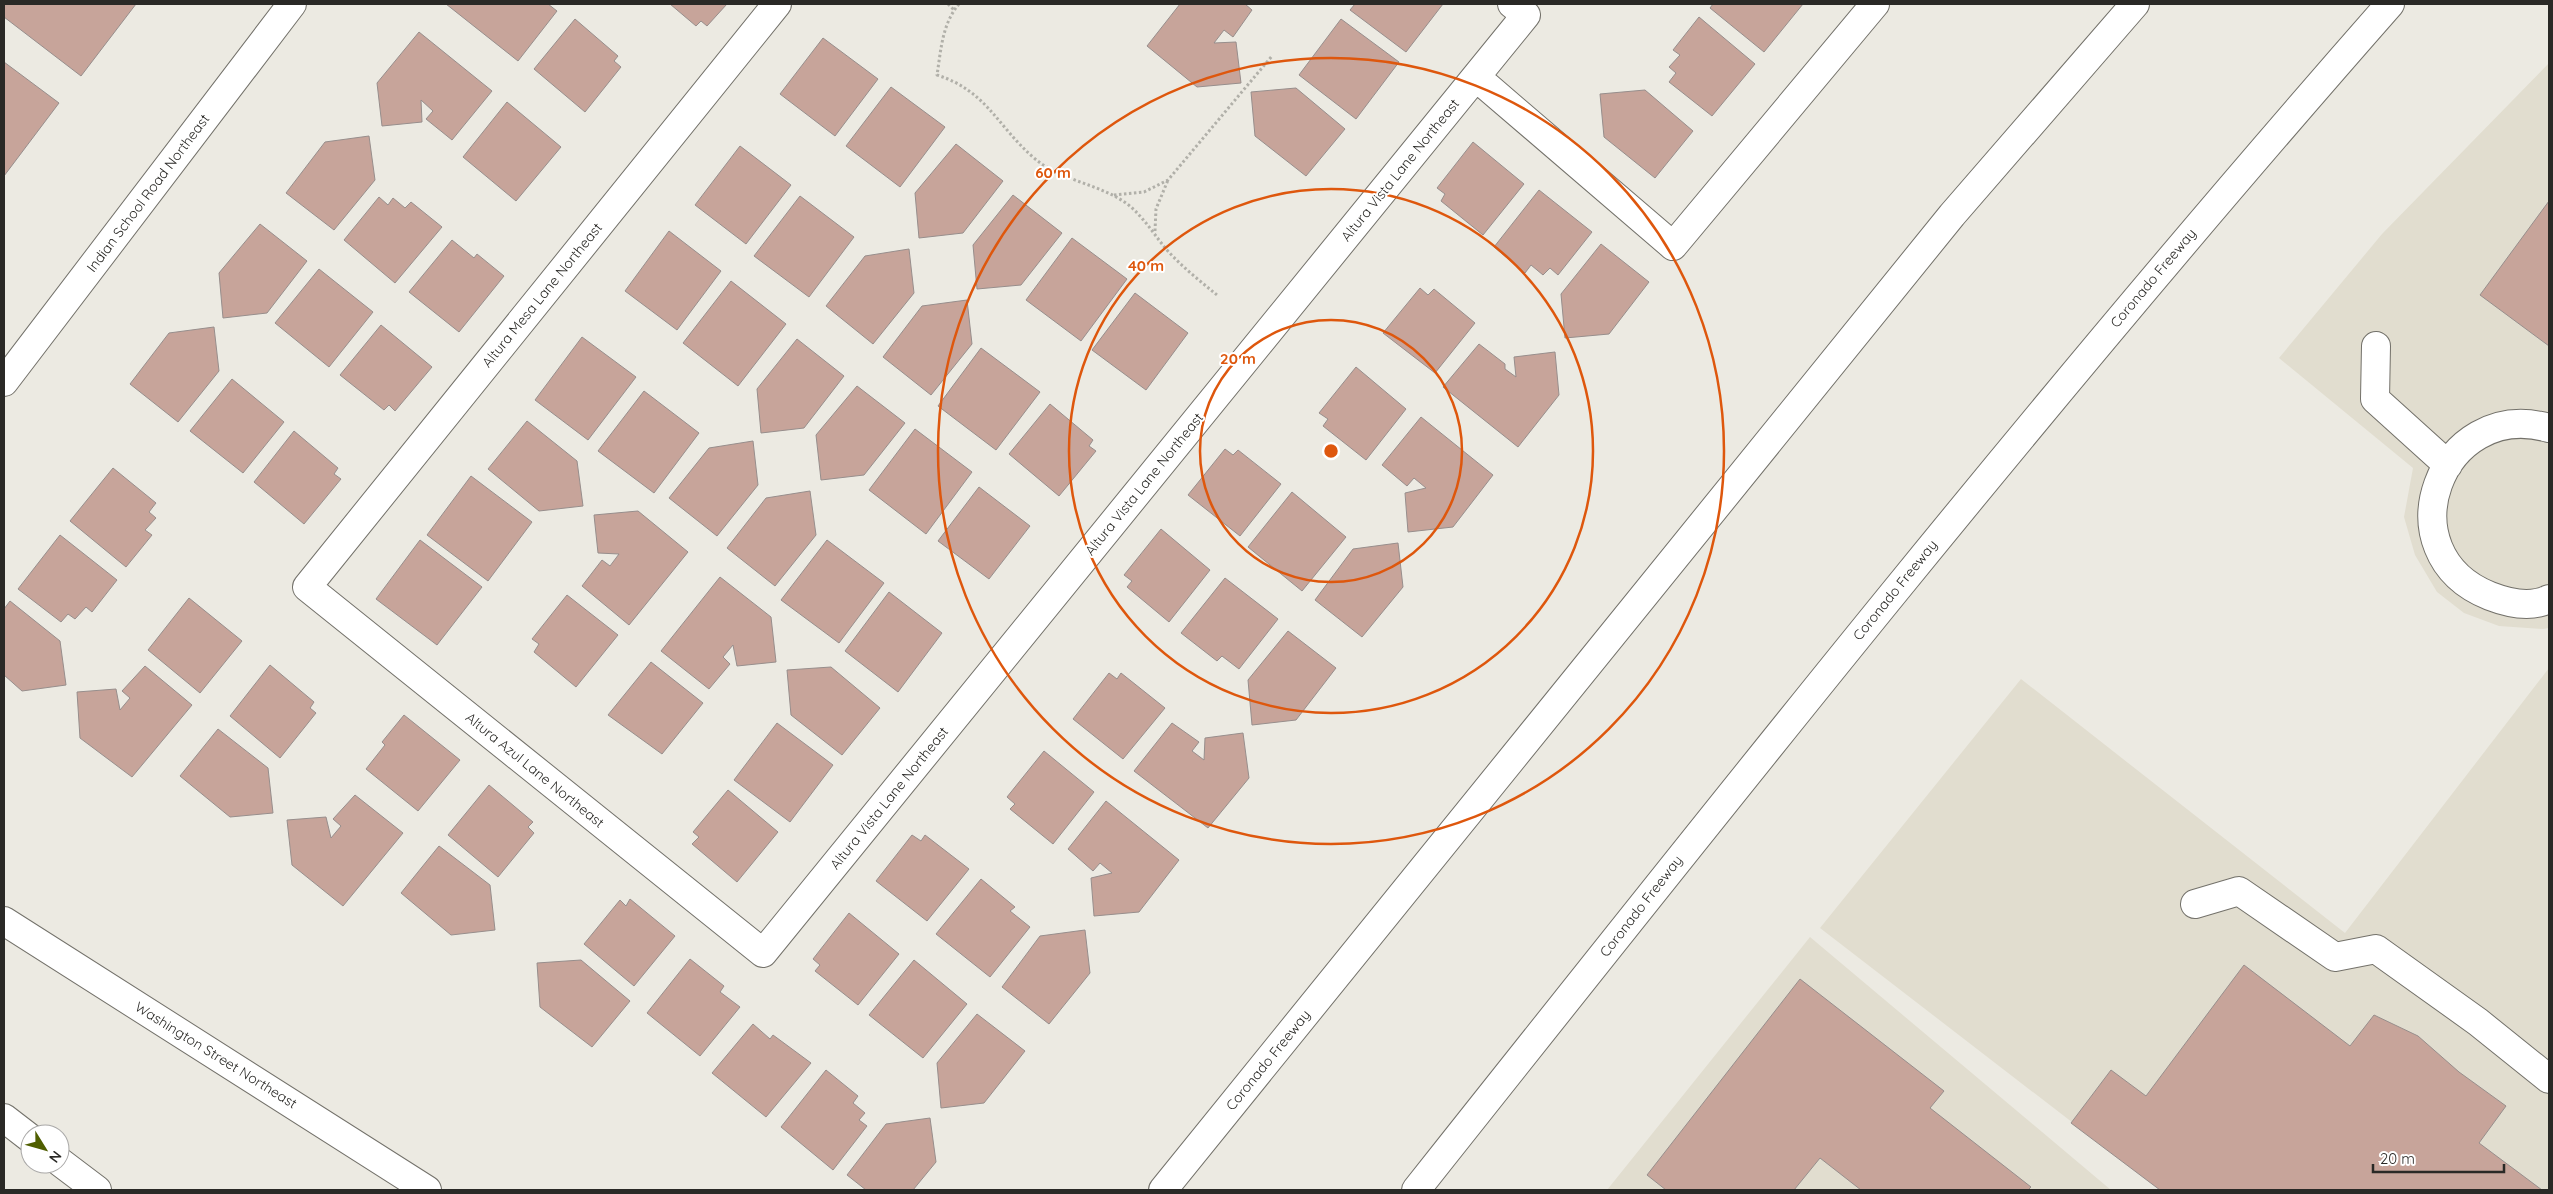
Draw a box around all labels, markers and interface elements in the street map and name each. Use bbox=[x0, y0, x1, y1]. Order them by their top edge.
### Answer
street label: Altura Vista Lane Northeast bbox=[1337, 95, 1463, 245]
street label: Indian School Road Northeast bbox=[83, 110, 214, 276]
text: 60 m bbox=[1035, 163, 1071, 182]
street label: Altura Mesa Lane Northeast bbox=[478, 219, 606, 371]
street label: Coronado Freeway bbox=[2106, 225, 2200, 331]
text: 40 m bbox=[1128, 256, 1164, 275]
text: 20 m bbox=[1220, 349, 1256, 368]
street label: Altura Vista Lane Northeast bbox=[1081, 409, 1207, 559]
centre of rings bbox=[1322, 442, 1340, 460]
street label: Coronado Freeway bbox=[1849, 536, 1941, 644]
street label: Altura Azul Lane Northeast bbox=[462, 708, 608, 832]
street label: Altura Vista Lane Northeast bbox=[826, 723, 952, 873]
street label: Coronado Freeway bbox=[1596, 852, 1686, 960]
street label: Washington Street Northeast bbox=[132, 998, 301, 1113]
street label: Coronado Freeway bbox=[1222, 1006, 1314, 1114]
north arrow bbox=[20, 1124, 70, 1174]
scale bar bbox=[2373, 1142, 2504, 1174]
text: N bbox=[45, 1147, 66, 1166]
text: 20 m bbox=[2380, 1149, 2415, 1168]

